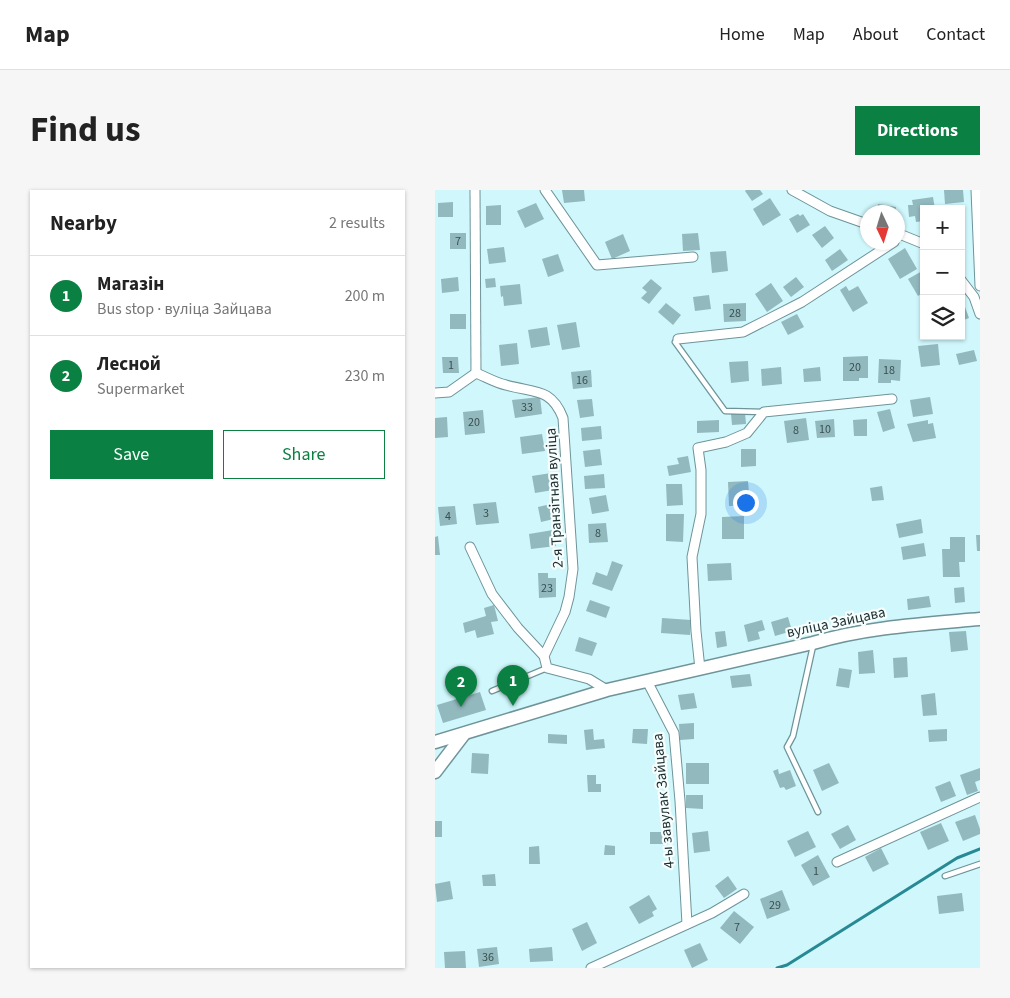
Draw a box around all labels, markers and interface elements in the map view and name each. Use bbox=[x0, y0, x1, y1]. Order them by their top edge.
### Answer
text: Map bbox=[25, 17, 70, 52]
text: Home bbox=[719, 22, 765, 47]
text: Map bbox=[793, 22, 825, 47]
text: About bbox=[853, 22, 898, 47]
text: Contact bbox=[926, 22, 985, 47]
text: Find us bbox=[30, 105, 140, 155]
button: Directions bbox=[855, 106, 980, 155]
north arrow bbox=[860, 205, 905, 250]
map controls bbox=[920, 205, 965, 340]
button: + bbox=[920, 205, 965, 250]
text: Nearby bbox=[50, 208, 117, 238]
text: 2 results bbox=[329, 212, 385, 234]
house number: 7 bbox=[455, 233, 461, 250]
button: − bbox=[920, 250, 965, 295]
text: Магазін bbox=[97, 271, 164, 298]
text: 1 bbox=[62, 285, 70, 307]
text: 200 m bbox=[345, 285, 385, 307]
button: layers bbox=[920, 295, 965, 340]
text: Bus stop · вуліца Зайцава bbox=[97, 298, 272, 320]
house number: 28 bbox=[729, 305, 741, 322]
text: Лесной bbox=[97, 351, 161, 378]
house number: 1 bbox=[448, 357, 454, 374]
house number: 20 bbox=[849, 359, 861, 376]
house number: 18 bbox=[883, 362, 895, 379]
text: 2 bbox=[62, 365, 70, 387]
text: 230 m bbox=[345, 365, 385, 387]
house number: 16 bbox=[576, 372, 588, 389]
text: Supermarket bbox=[97, 378, 184, 400]
house number: 33 bbox=[521, 399, 533, 416]
house number: 20 bbox=[468, 414, 480, 431]
house number: 10 bbox=[819, 421, 831, 438]
house number: 8 bbox=[793, 422, 799, 439]
street label: 2-я Транзітная вуліца bbox=[540, 427, 569, 569]
button: Save bbox=[50, 430, 213, 479]
button: Share bbox=[223, 430, 385, 479]
your location bbox=[733, 490, 759, 516]
house number: 3 bbox=[483, 505, 489, 522]
house number: 4 bbox=[445, 508, 451, 525]
house number: 8 bbox=[595, 525, 601, 542]
house number: 23 bbox=[541, 580, 553, 597]
street label: вуліца Зайцава bbox=[785, 602, 887, 643]
pin: 1 bbox=[497, 665, 529, 706]
pin: 2 bbox=[445, 666, 477, 707]
street label: 4-ы завулак Зайцава bbox=[647, 733, 680, 869]
house number: 1 bbox=[813, 863, 819, 880]
house number: 29 bbox=[769, 897, 781, 914]
house number: 7 bbox=[734, 919, 740, 936]
house number: 36 bbox=[482, 949, 494, 966]

